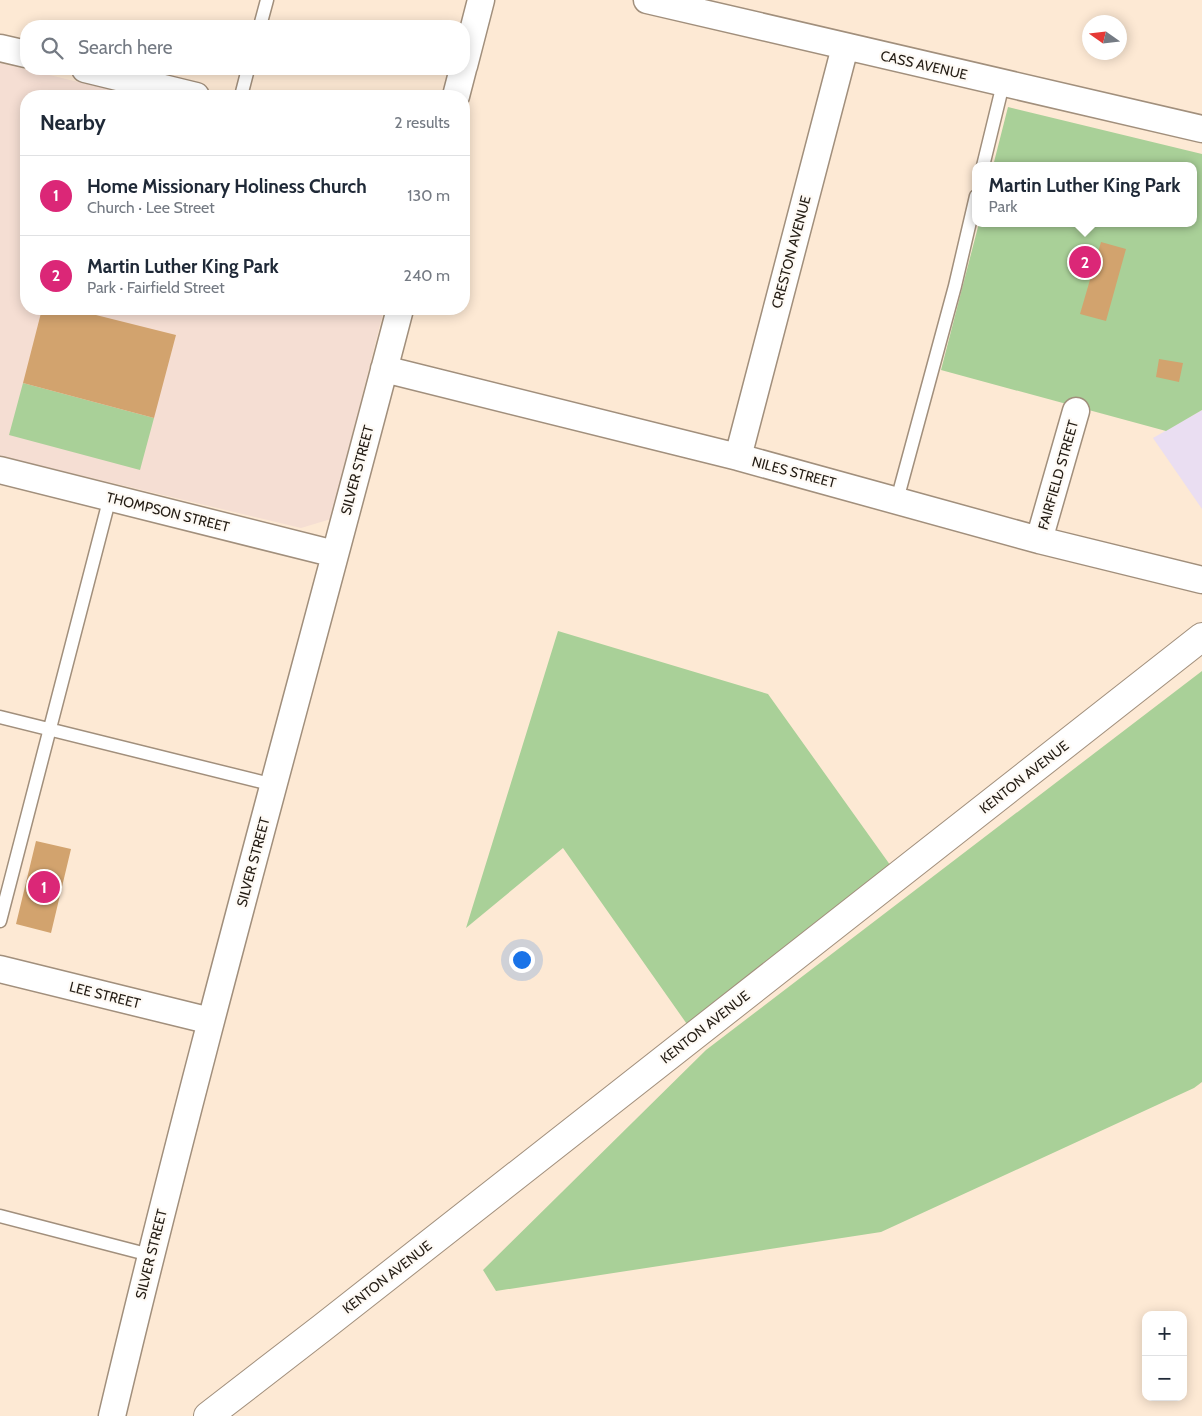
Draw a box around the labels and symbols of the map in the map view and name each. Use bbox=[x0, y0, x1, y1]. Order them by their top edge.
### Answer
north arrow bbox=[1082, 15, 1127, 60]
street label: CASS AVENUE bbox=[879, 46, 969, 84]
street label: CRESTON AVENUE bbox=[767, 193, 815, 310]
pin: 2 bbox=[1069, 243, 1101, 281]
street label: FAIRFIELD STREET bbox=[1034, 418, 1082, 532]
street label: SILVER STREET bbox=[336, 423, 378, 517]
street label: NILES STREET bbox=[750, 452, 839, 492]
street label: THOMPSON STREET bbox=[105, 488, 232, 536]
street label: KENTON AVENUE bbox=[976, 736, 1072, 817]
street label: SILVER STREET bbox=[232, 815, 274, 909]
pin: 1 bbox=[28, 868, 60, 906]
your location bbox=[509, 947, 535, 973]
street label: LEE STREET bbox=[68, 977, 143, 1013]
street label: KENTON AVENUE bbox=[657, 986, 753, 1067]
street label: SILVER STREET bbox=[131, 1207, 171, 1301]
street label: KENTON AVENUE bbox=[339, 1236, 435, 1317]

